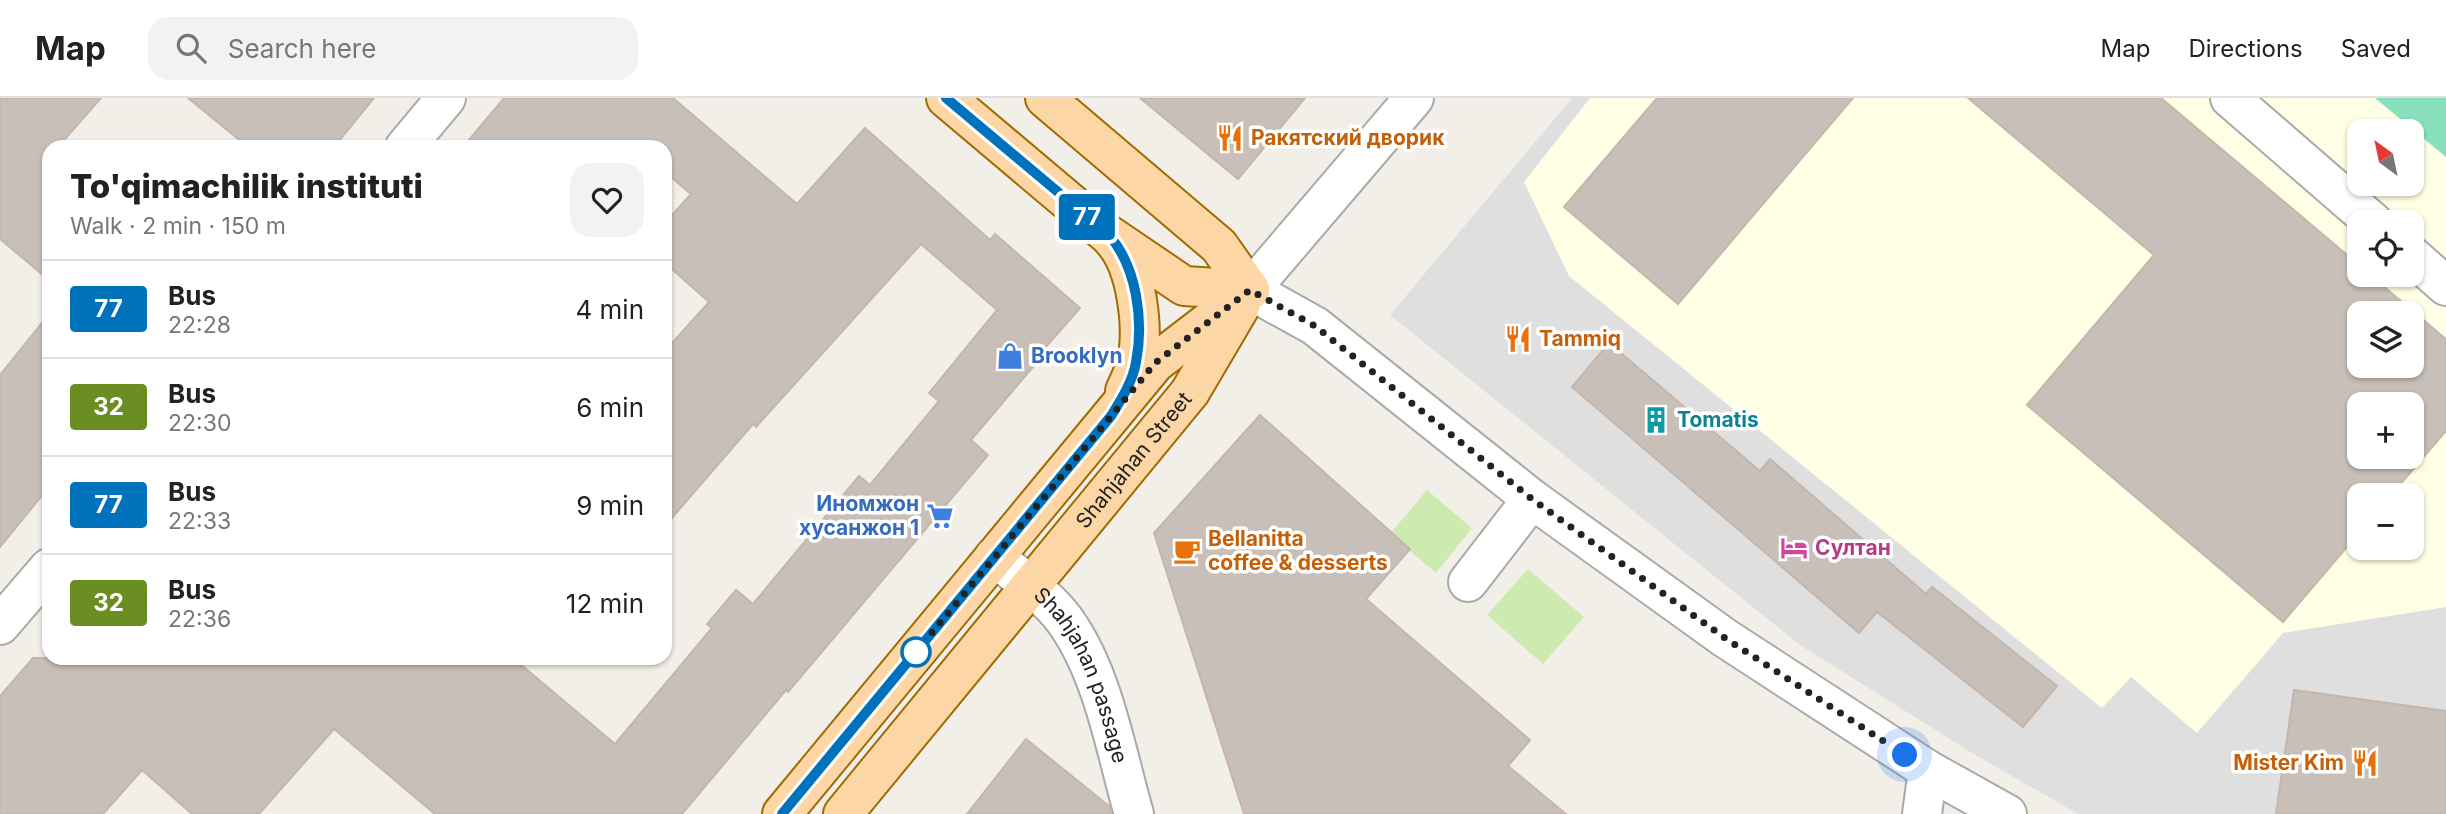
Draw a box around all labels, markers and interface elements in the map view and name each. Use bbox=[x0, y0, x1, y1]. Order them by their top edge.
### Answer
search box bbox=[148, 17, 638, 80]
text: Map bbox=[35, 28, 106, 68]
icon: search bbox=[172, 29, 210, 67]
text: Search here bbox=[228, 33, 376, 64]
text: Map bbox=[2101, 34, 2150, 63]
text: Directions bbox=[2188, 34, 2303, 63]
text: Saved bbox=[2341, 34, 2411, 63]
north arrow bbox=[2347, 119, 2424, 196]
map controls bbox=[2347, 119, 2424, 560]
restaurant icon: Ракятский дворик bbox=[1215, 123, 1245, 153]
place label: Ракятский дворик bbox=[1251, 125, 1445, 150]
button: heart bbox=[570, 163, 644, 237]
text: To'qimachilik instituti bbox=[70, 166, 423, 206]
line badge: 77 bbox=[1056, 194, 1118, 240]
text: 77 bbox=[1073, 202, 1101, 231]
button: locate bbox=[2347, 210, 2424, 287]
text: Walk · 2 min · 150 m bbox=[70, 212, 286, 240]
text: Bus bbox=[168, 280, 216, 311]
text: 77 bbox=[94, 294, 123, 323]
text: 4 min bbox=[575, 294, 644, 325]
button: layers bbox=[2347, 301, 2424, 378]
text: 22:28 bbox=[168, 311, 231, 339]
restaurant icon: Tammiq bbox=[1503, 324, 1533, 354]
place label: Tammiq bbox=[1539, 326, 1621, 351]
shop icon: Brooklyn bbox=[995, 341, 1025, 371]
place label: Brooklyn bbox=[1031, 343, 1123, 368]
text: Bus bbox=[168, 378, 216, 409]
street label: Shahjahan Street bbox=[1070, 387, 1197, 533]
text: 32 bbox=[93, 392, 124, 421]
text: 6 min bbox=[576, 392, 644, 423]
button: + bbox=[2347, 392, 2424, 469]
building icon: Tomatis bbox=[1641, 405, 1671, 435]
place label: Tomatis bbox=[1677, 407, 1759, 432]
text: 22:30 bbox=[168, 409, 231, 437]
text: Bus bbox=[168, 476, 216, 507]
button: − bbox=[2347, 483, 2424, 560]
text: 77 bbox=[94, 490, 123, 519]
text: 9 min bbox=[576, 490, 644, 521]
place label: Иномжон хусанжон 1 bbox=[799, 491, 919, 540]
supermarket icon: Иномжон хусанжон 1 bbox=[925, 501, 955, 531]
text: 22:33 bbox=[168, 507, 231, 535]
place label: Bellanitta coffee & desserts bbox=[1208, 526, 1388, 575]
hotel icon: Султан bbox=[1779, 533, 1809, 563]
place label: Султан bbox=[1815, 535, 1891, 560]
cafe icon: Bellanitta coffee & desserts bbox=[1172, 536, 1202, 566]
text: Bus bbox=[168, 574, 216, 605]
street label: Shahjahan passage bbox=[1029, 582, 1133, 766]
text: 32 bbox=[93, 588, 124, 617]
text: 12 min bbox=[566, 588, 644, 619]
text: 22:36 bbox=[168, 605, 231, 633]
unlabelled marker bbox=[901, 637, 931, 667]
your location bbox=[1887, 737, 1922, 772]
restaurant icon: Mister Kim bbox=[2350, 748, 2380, 778]
place label: Mister Kim bbox=[2233, 750, 2344, 775]

